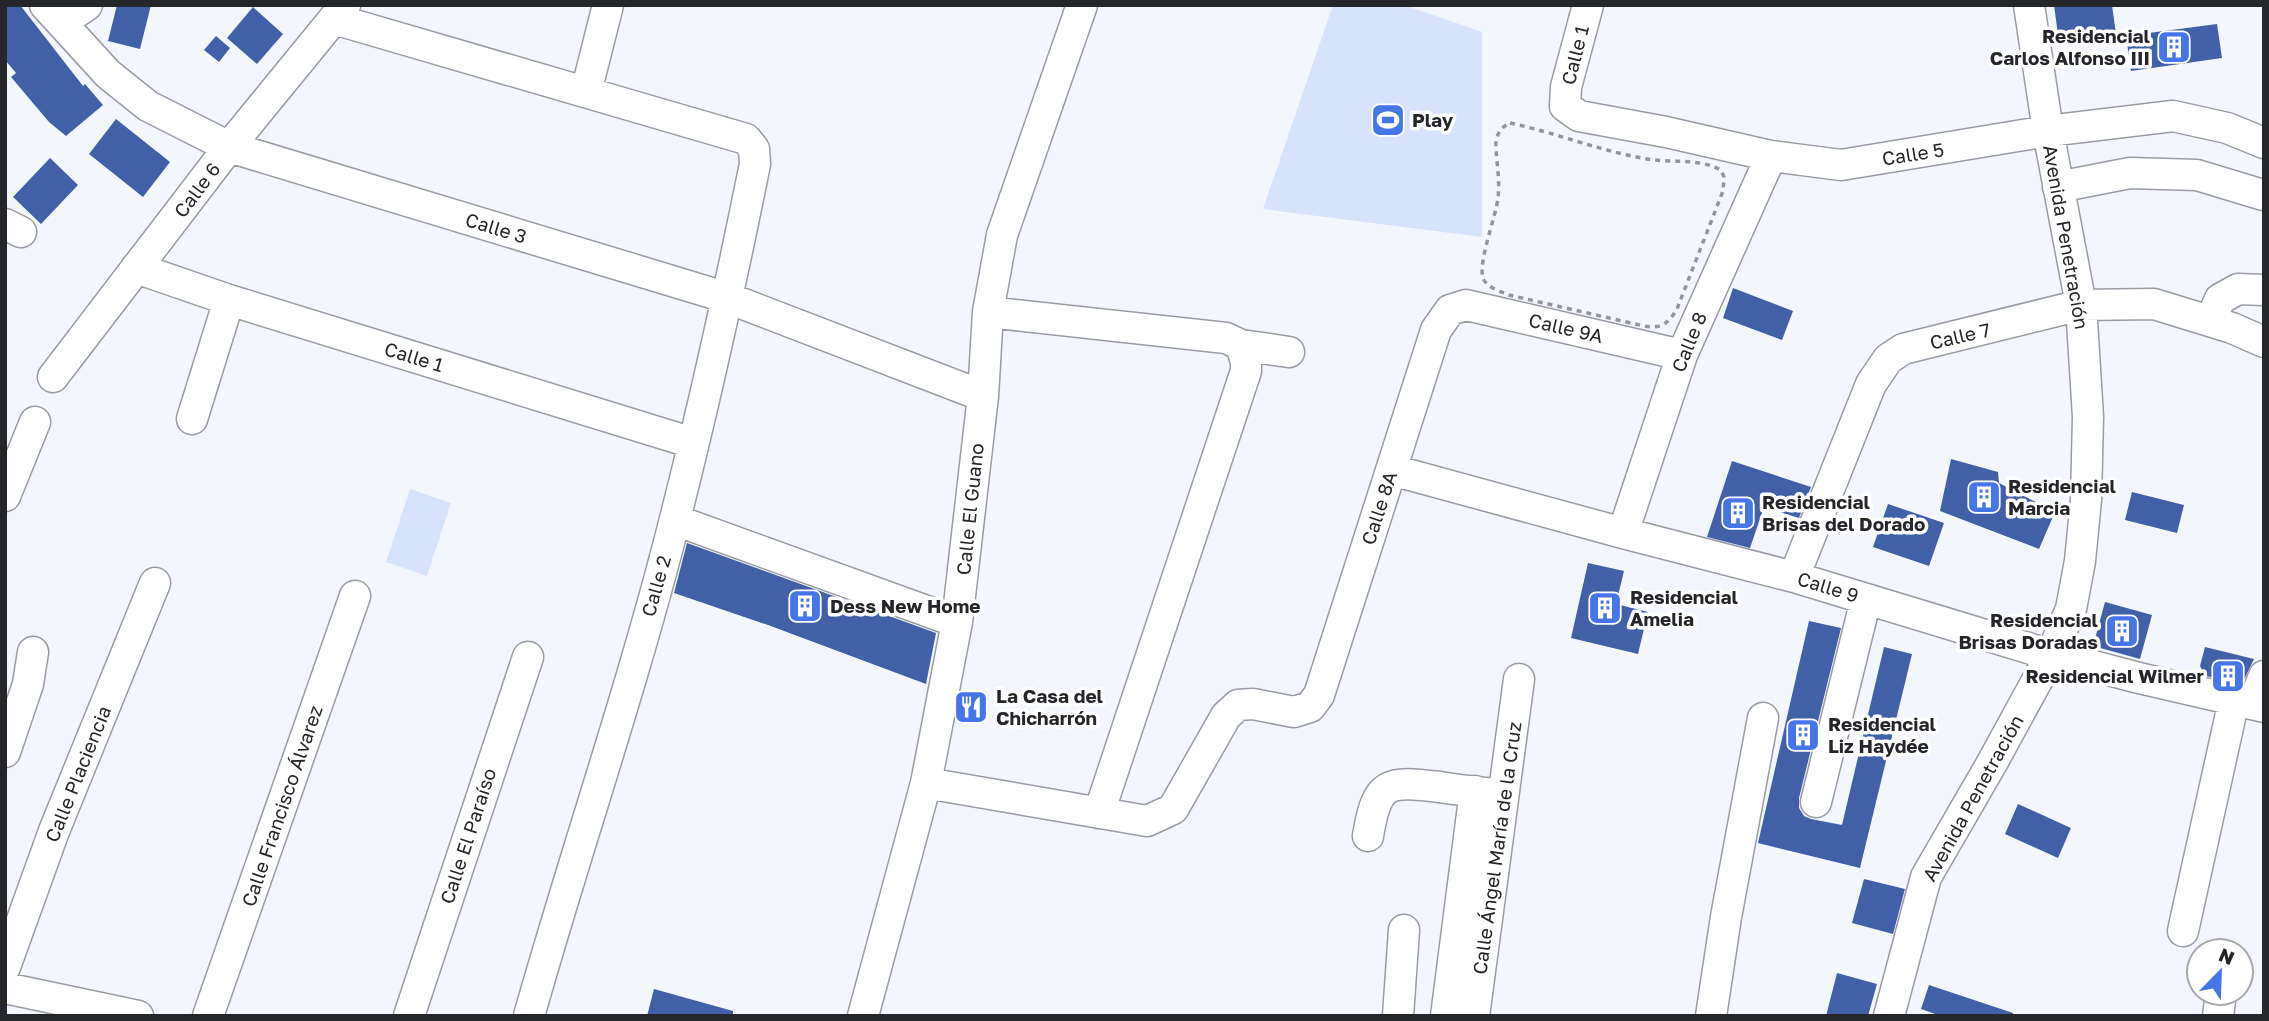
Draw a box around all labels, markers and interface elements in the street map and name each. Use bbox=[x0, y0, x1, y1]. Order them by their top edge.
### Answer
street label: Calle 1 bbox=[1556, 23, 1593, 87]
place label: Residencial Carlos Alfonso III bbox=[1990, 24, 2150, 69]
building icon: Residencial Carlos Alfonso III bbox=[2155, 28, 2193, 66]
sports icon: Play bbox=[1369, 101, 1407, 139]
place label: Play bbox=[1412, 108, 1454, 131]
street label: Calle 5 bbox=[1880, 137, 1946, 170]
street label: Avenida Penetración bbox=[2039, 143, 2094, 331]
street label: Calle 6 bbox=[168, 158, 225, 222]
street label: Calle 3 bbox=[463, 207, 529, 248]
street label: Calle 9A bbox=[1527, 308, 1606, 347]
street label: Calle 8 bbox=[1666, 308, 1711, 375]
street label: Calle 7 bbox=[1927, 317, 1992, 354]
street label: Calle 1 bbox=[382, 337, 446, 376]
street label: Calle El Guano bbox=[951, 442, 988, 576]
street label: Calle 8A bbox=[1356, 468, 1401, 547]
place label: Residencial Marcia bbox=[2008, 474, 2116, 519]
building icon: Residencial Marcia bbox=[1965, 478, 2003, 516]
place label: Residencial Brisas del Dorado bbox=[1762, 490, 1925, 535]
building icon: Residencial Brisas del Dorado bbox=[1719, 494, 1757, 532]
street label: Calle 2 bbox=[636, 553, 675, 619]
street label: Calle 9 bbox=[1795, 566, 1862, 607]
place label: Residencial Amelia bbox=[1630, 585, 1738, 630]
building icon: Dess New Home bbox=[786, 587, 824, 625]
building icon: Residencial Amelia bbox=[1586, 589, 1624, 627]
place label: Dess New Home bbox=[830, 594, 981, 617]
place label: Residencial Brisas Doradas bbox=[1958, 608, 2098, 653]
building icon: Residencial Brisas Doradas bbox=[2103, 612, 2141, 650]
building icon: Residencial Wilmer bbox=[2209, 657, 2247, 695]
place label: Residencial Wilmer bbox=[2026, 664, 2205, 687]
place label: La Casa del Chicharrón bbox=[996, 684, 1103, 729]
restaurant icon: La Casa del Chicharrón bbox=[952, 688, 990, 726]
street label: Calle Placiencia bbox=[40, 702, 115, 845]
street label: Calle Francisco Álvarez bbox=[236, 702, 327, 909]
street label: Avenida Penetración bbox=[1917, 710, 2028, 885]
place label: Residencial Liz Haydée bbox=[1828, 712, 1936, 757]
building icon: Residencial Liz Haydée bbox=[1784, 716, 1822, 754]
street label: Calle Ángel María de la Cruz bbox=[1467, 720, 1526, 976]
street label: Calle El Paraíso bbox=[435, 765, 500, 907]
north arrow bbox=[2185, 937, 2255, 1007]
text: N bbox=[2216, 942, 2238, 969]

